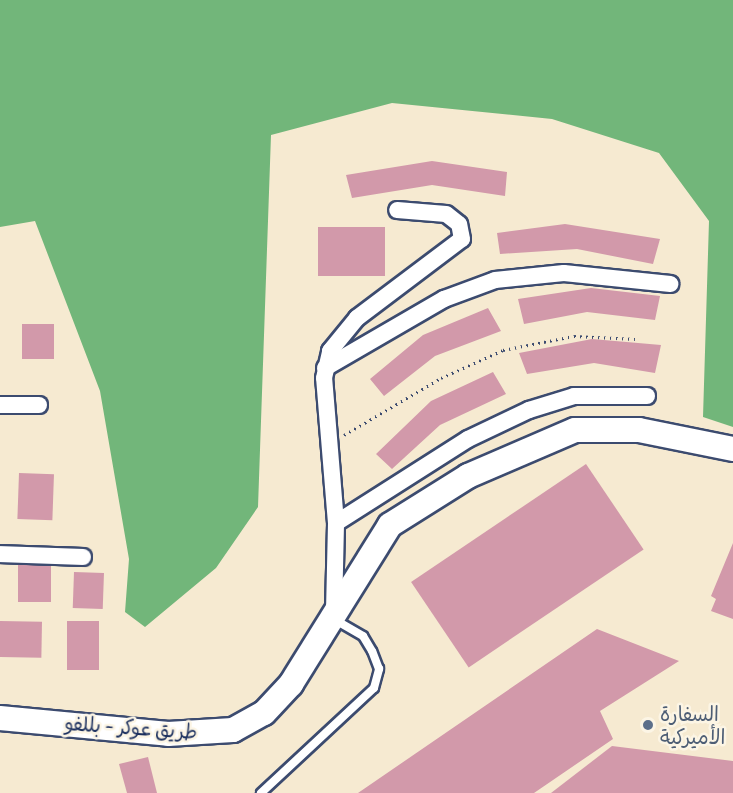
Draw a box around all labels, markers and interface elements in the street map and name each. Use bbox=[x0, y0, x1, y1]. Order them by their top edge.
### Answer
place label: السفارة الأميركية bbox=[660, 702, 725, 749]
street label: طريق عوكر - بللفو bbox=[64, 711, 198, 745]
marker: السفارة الأميركية bbox=[641, 718, 655, 732]

